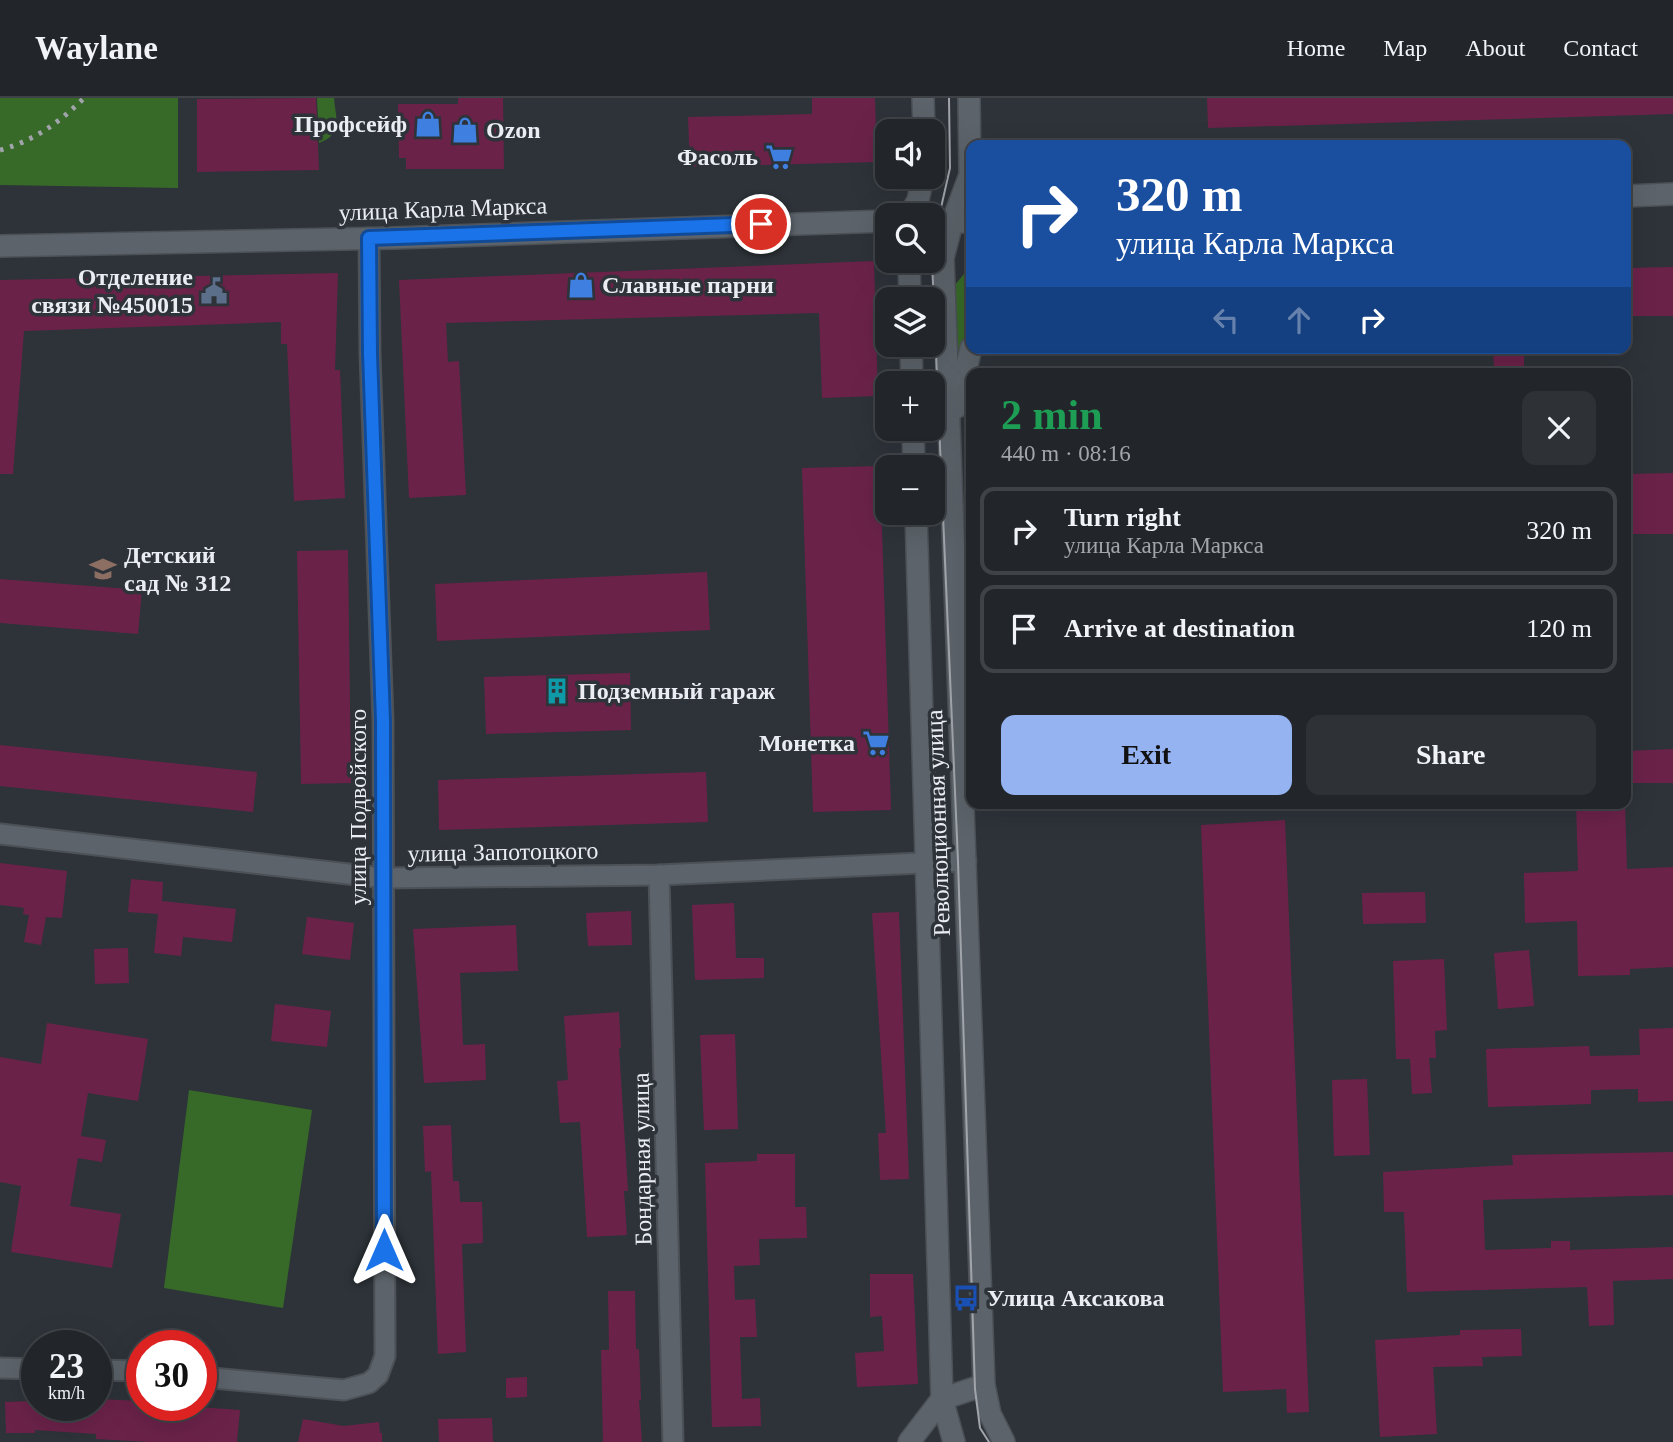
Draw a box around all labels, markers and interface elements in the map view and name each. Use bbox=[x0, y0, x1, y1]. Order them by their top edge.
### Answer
text: Waylane bbox=[35, 30, 158, 66]
text: Home bbox=[1287, 35, 1345, 61]
text: Map bbox=[1383, 35, 1427, 61]
text: About bbox=[1465, 35, 1525, 61]
text: Contact bbox=[1563, 35, 1638, 61]
shop icon: Профсейф bbox=[413, 109, 443, 139]
place label: Профсейф bbox=[294, 111, 407, 137]
shop icon: Ozon bbox=[450, 115, 480, 145]
place label: Ozon bbox=[486, 117, 541, 143]
map controls bbox=[875, 119, 945, 525]
button: sound bbox=[875, 119, 945, 189]
supermarket icon: Фасоль bbox=[764, 142, 794, 172]
place label: Фасоль bbox=[677, 144, 758, 170]
text: 320 m bbox=[1116, 167, 1243, 222]
icon: right bbox=[1001, 168, 1092, 259]
street label: улица Карла Маркса bbox=[338, 192, 548, 226]
pin bbox=[731, 194, 791, 254]
button: search bbox=[875, 203, 945, 273]
icon: arrive bbox=[742, 205, 780, 243]
text: улица Карла Маркса bbox=[1116, 225, 1394, 261]
place label: Отделение связи №450015 bbox=[31, 264, 193, 318]
shop icon: Славные парни bbox=[566, 270, 596, 300]
place label: Славные парни bbox=[602, 272, 774, 298]
public building icon: Отделение связи №450015 bbox=[199, 276, 229, 306]
button: layers bbox=[875, 287, 945, 357]
icon: left bbox=[1207, 301, 1245, 339]
icon: ahead bbox=[1280, 301, 1318, 339]
icon: right bbox=[1353, 301, 1391, 339]
button: + bbox=[875, 371, 945, 441]
button: close bbox=[1522, 391, 1596, 465]
text: 2 min bbox=[1001, 392, 1103, 438]
text: 440 m · 08:16 bbox=[1001, 441, 1131, 466]
button: − bbox=[875, 455, 945, 525]
text: Turn right bbox=[1064, 503, 1181, 532]
icon: right bbox=[1005, 512, 1043, 550]
text: 320 m bbox=[1526, 516, 1592, 545]
text: улица Карла Маркса bbox=[1064, 533, 1264, 558]
place label: Детский сад № 312 bbox=[124, 542, 231, 596]
school or university icon: Детский сад № 312 bbox=[88, 554, 118, 584]
icon: arrive bbox=[1005, 610, 1043, 648]
text: Arrive at destination bbox=[1064, 614, 1295, 643]
text: 120 m bbox=[1526, 614, 1592, 643]
building icon: Подземный гараж bbox=[542, 676, 572, 706]
place label: Подземный гараж bbox=[578, 678, 776, 704]
street label: улица Подвойского bbox=[345, 709, 371, 905]
street label: Революционная улица bbox=[921, 709, 955, 937]
button: Exit bbox=[1001, 715, 1292, 795]
button: Share bbox=[1306, 715, 1596, 795]
supermarket icon: Монетка bbox=[861, 728, 891, 758]
place label: Монетка bbox=[759, 730, 855, 756]
street label: улица Запотоцкого bbox=[407, 837, 599, 867]
street label: Бондарная улица bbox=[627, 1072, 657, 1246]
position arrow bbox=[347, 1213, 421, 1287]
bus stop icon: Улица Аксакова bbox=[951, 1283, 981, 1313]
place label: Улица Аксакова bbox=[987, 1285, 1164, 1311]
speed limit sign: 30 bbox=[126, 1330, 217, 1421]
text: 23 bbox=[49, 1347, 84, 1386]
text: km/h bbox=[48, 1383, 85, 1403]

